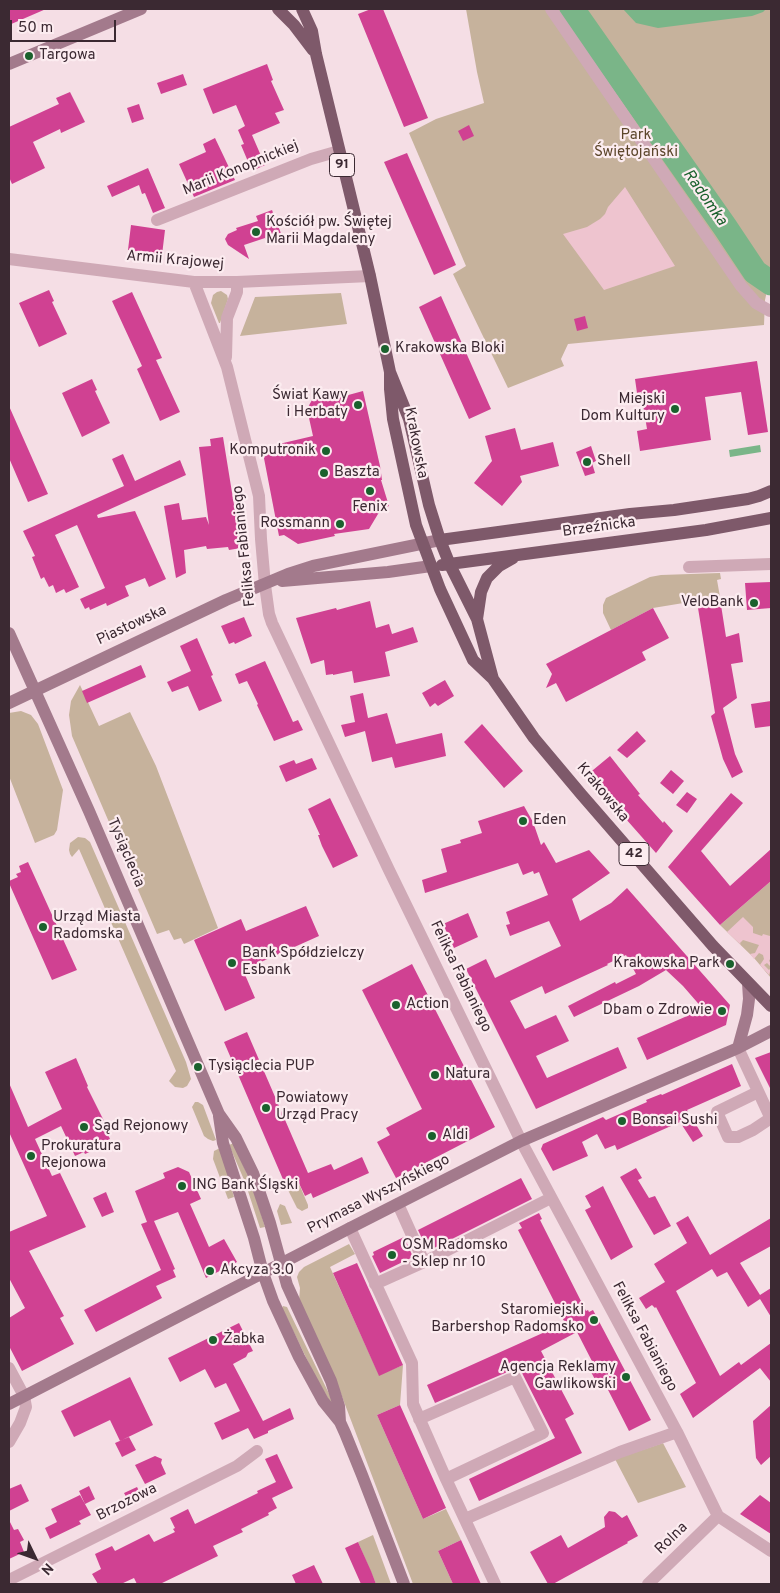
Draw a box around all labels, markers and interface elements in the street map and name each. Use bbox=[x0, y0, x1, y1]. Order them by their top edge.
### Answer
scale bar bbox=[12, 10, 119, 42]
text: 50 m bbox=[18, 19, 53, 38]
place label: Targowa bbox=[39, 47, 95, 65]
marker: Targowa bbox=[23, 50, 35, 62]
park label: Park Świętojański bbox=[594, 127, 678, 162]
street label: Marii Konopnickiej bbox=[181, 138, 301, 200]
road number: 91 bbox=[330, 154, 354, 176]
water label: Radomka bbox=[678, 166, 730, 230]
place label: Kościół pw. Świętej Marii Magdaleny bbox=[266, 214, 392, 249]
marker: Kościół pw. Świętej Marii Magdaleny bbox=[250, 226, 262, 238]
street label: Armii Krajowej bbox=[125, 248, 225, 274]
place label: Krakowska Bloki bbox=[395, 340, 505, 358]
marker: Krakowska Bloki bbox=[379, 343, 391, 355]
place label: Świat Kawy i Herbaty bbox=[272, 387, 348, 422]
place label: Miejski Dom Kultury bbox=[580, 391, 665, 426]
marker: Świat Kawy i Herbaty bbox=[352, 399, 364, 411]
marker: Miejski Dom Kultury bbox=[669, 403, 681, 415]
street label: Krakowska bbox=[399, 406, 431, 480]
place label: Komputronik bbox=[229, 442, 316, 460]
marker: Komputronik bbox=[320, 445, 332, 457]
place label: Shell bbox=[597, 453, 631, 471]
marker: Shell bbox=[581, 456, 593, 468]
place label: Baszta bbox=[334, 464, 380, 482]
marker: Baszta bbox=[318, 467, 330, 479]
street label: Feliksa Fabianiego bbox=[230, 485, 260, 607]
marker: Fenix bbox=[364, 485, 376, 497]
place label: Fenix bbox=[352, 499, 388, 517]
street label: Brzeźnicka bbox=[561, 514, 637, 542]
place label: Rossmann bbox=[260, 515, 330, 533]
marker: Rossmann bbox=[334, 518, 346, 530]
place label: VeloBank bbox=[681, 594, 744, 612]
marker: VeloBank bbox=[748, 597, 760, 609]
street label: Piastowska bbox=[94, 602, 170, 650]
street label: Krakowska bbox=[572, 760, 632, 826]
place label: Eden bbox=[533, 812, 567, 830]
marker: Eden bbox=[517, 815, 529, 827]
street label: Tysiąclecia bbox=[102, 816, 148, 890]
road number: 42 bbox=[619, 842, 649, 866]
place label: Urząd Miasta Radomska bbox=[53, 909, 141, 944]
street label: Feliksa Fabianiego bbox=[425, 918, 495, 1036]
marker: Urząd Miasta Radomska bbox=[37, 921, 49, 933]
place label: Bank Spółdzielczy Esbank bbox=[242, 945, 365, 980]
place label: Krakowska Park bbox=[613, 955, 720, 973]
marker: Bank Spółdzielczy Esbank bbox=[226, 957, 238, 969]
marker: Krakowska Park bbox=[724, 958, 736, 970]
place label: Action bbox=[406, 996, 449, 1014]
marker: Action bbox=[390, 999, 402, 1011]
place label: Dbam o Zdrowie bbox=[603, 1002, 712, 1020]
marker: Dbam o Zdrowie bbox=[716, 1005, 728, 1017]
place label: Tysiąclecia PUP bbox=[208, 1058, 314, 1076]
marker: Tysiąclecia PUP bbox=[192, 1061, 204, 1073]
place label: Natura bbox=[445, 1066, 490, 1084]
marker: Natura bbox=[429, 1069, 441, 1081]
place label: Powiatowy Urząd Pracy bbox=[276, 1090, 358, 1125]
marker: Powiatowy Urząd Pracy bbox=[260, 1102, 272, 1114]
place label: Bonsai Sushi bbox=[632, 1112, 718, 1130]
marker: Bonsai Sushi bbox=[616, 1115, 628, 1127]
place label: Sąd Rejonowy bbox=[94, 1118, 188, 1136]
marker: Sąd Rejonowy bbox=[78, 1121, 90, 1133]
place label: Aldi bbox=[442, 1127, 468, 1145]
marker: Aldi bbox=[426, 1130, 438, 1142]
place label: Prokuratura Rejonowa bbox=[41, 1138, 121, 1173]
marker: Prokuratura Rejonowa bbox=[25, 1150, 37, 1162]
street label: Prymasa Wyszyńskiego bbox=[305, 1151, 453, 1239]
place label: ING Bank Śląski bbox=[192, 1177, 298, 1195]
marker: ING Bank Śląski bbox=[176, 1180, 188, 1192]
place label: OSM Radomsko - Sklep nr 10 bbox=[402, 1237, 508, 1272]
marker: OSM Radomsko - Sklep nr 10 bbox=[386, 1249, 398, 1261]
place label: Akcyza 3.0 bbox=[220, 1262, 294, 1280]
marker: Akcyza 3.0 bbox=[204, 1265, 216, 1277]
street label: Feliksa Fabianiego bbox=[607, 1279, 681, 1395]
place label: Staromiejski Barbershop Radomsko bbox=[431, 1302, 584, 1337]
marker: Staromiejski Barbershop Radomsko bbox=[588, 1314, 600, 1326]
place label: Żabka bbox=[223, 1331, 265, 1349]
marker: Żabka bbox=[207, 1334, 219, 1346]
place label: Agencja Reklamy Gawlikowski bbox=[500, 1359, 616, 1394]
marker: Agencja Reklamy Gawlikowski bbox=[620, 1371, 632, 1383]
street label: Brzozowa bbox=[94, 1480, 160, 1526]
street label: Rolna bbox=[652, 1519, 692, 1559]
north arrow bbox=[10, 1533, 60, 1583]
text: N bbox=[37, 1559, 56, 1578]

